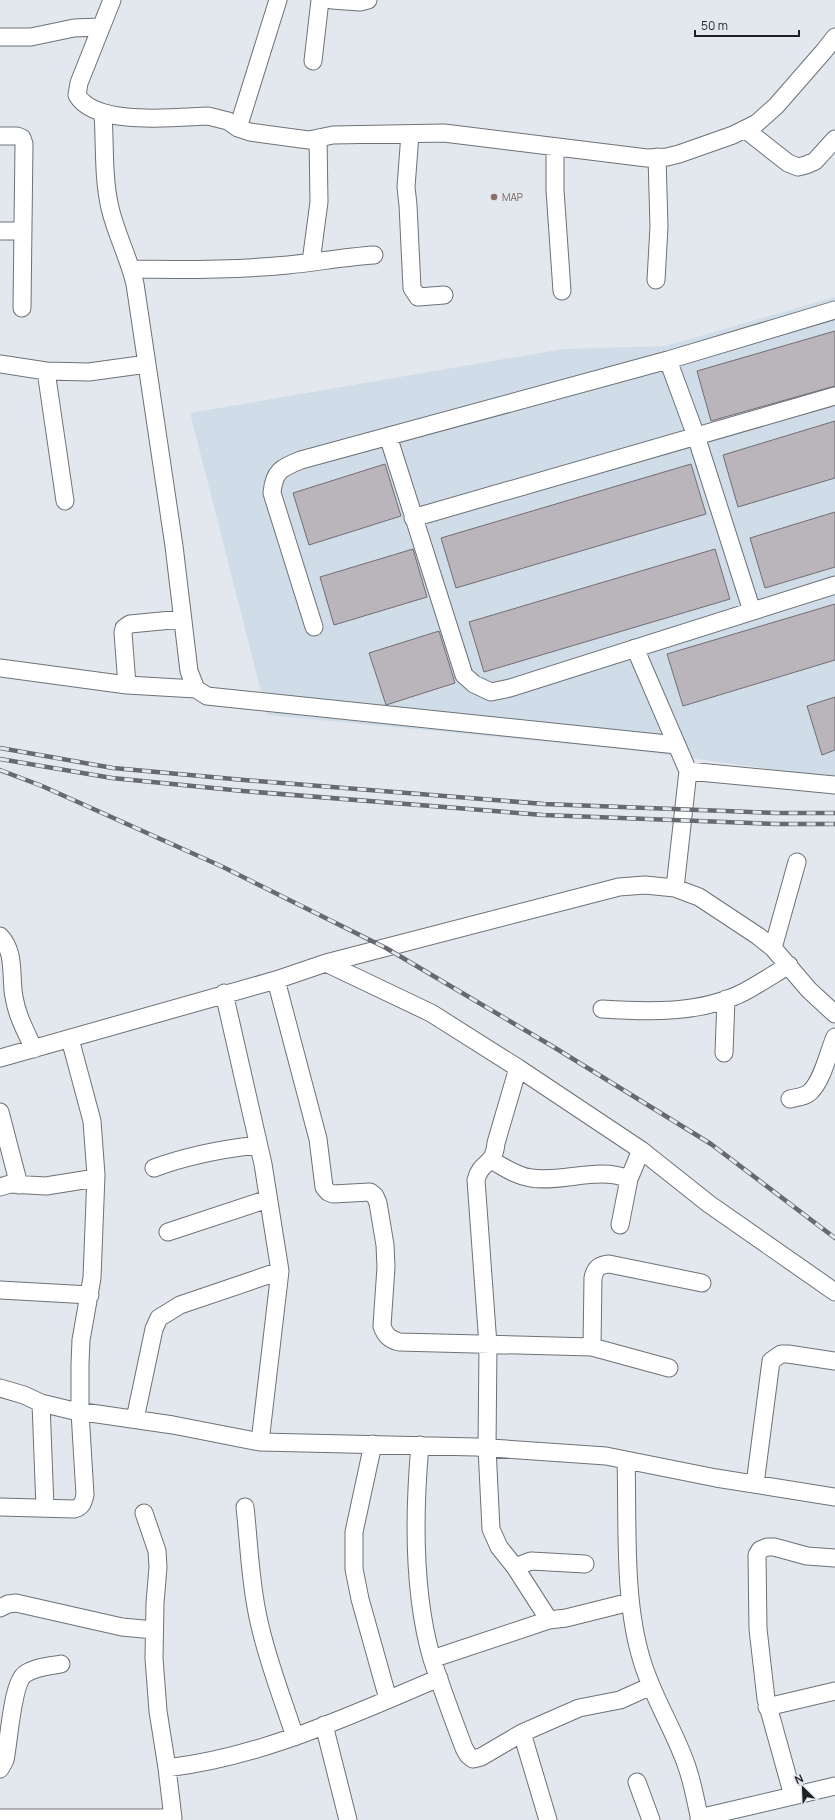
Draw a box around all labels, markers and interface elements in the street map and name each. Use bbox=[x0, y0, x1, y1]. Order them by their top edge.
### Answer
scale bar bbox=[695, 12, 799, 38]
text: 50 m bbox=[701, 17, 728, 34]
place label: MAP bbox=[502, 190, 523, 204]
marker: MAP bbox=[489, 192, 499, 202]
north arrow bbox=[783, 1768, 823, 1808]
text: N bbox=[792, 1770, 805, 1787]

